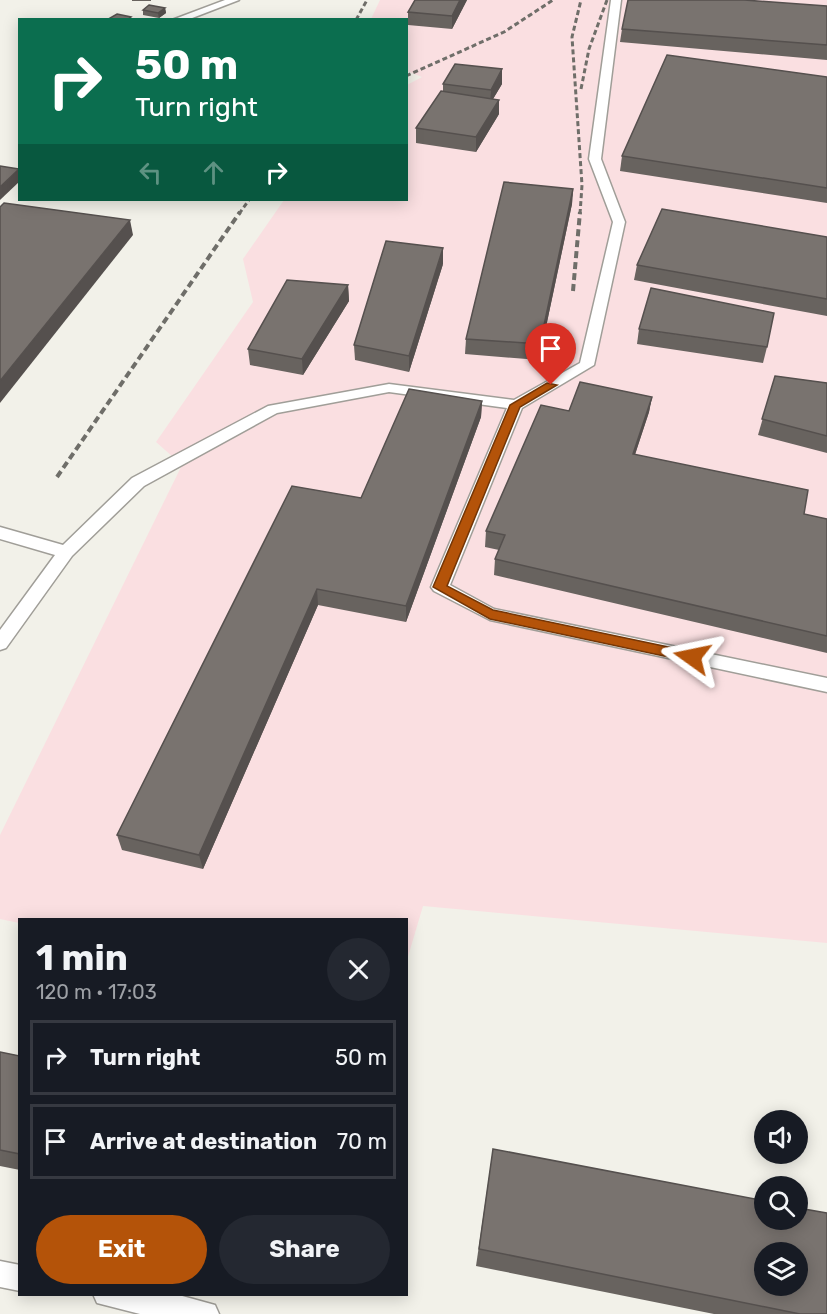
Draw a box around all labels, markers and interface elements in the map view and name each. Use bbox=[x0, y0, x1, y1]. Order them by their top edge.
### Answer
text: 50 m bbox=[135, 40, 238, 90]
icon: right bbox=[36, 42, 114, 120]
text: Turn right bbox=[135, 91, 258, 123]
icon: left bbox=[134, 156, 167, 189]
icon: ahead bbox=[197, 156, 230, 189]
icon: right bbox=[260, 156, 293, 189]
pin bbox=[525, 323, 576, 385]
icon: arrive bbox=[534, 332, 567, 365]
position arrow bbox=[660, 625, 724, 689]
text: 1 min bbox=[36, 936, 128, 979]
button: close bbox=[327, 938, 390, 1001]
text: 120 m · 17:03 bbox=[36, 980, 157, 1004]
icon: right bbox=[39, 1041, 72, 1074]
text: Turn right bbox=[90, 1044, 200, 1071]
text: 50 m bbox=[335, 1044, 387, 1071]
map controls bbox=[754, 1110, 808, 1296]
button: sound bbox=[754, 1110, 808, 1164]
icon: arrive bbox=[39, 1125, 72, 1158]
text: Arrive at destination bbox=[90, 1128, 317, 1155]
text: 70 m bbox=[337, 1128, 387, 1155]
button: search bbox=[754, 1176, 808, 1230]
button: Exit bbox=[36, 1215, 207, 1284]
button: Share bbox=[219, 1215, 390, 1284]
button: layers bbox=[754, 1242, 808, 1296]

